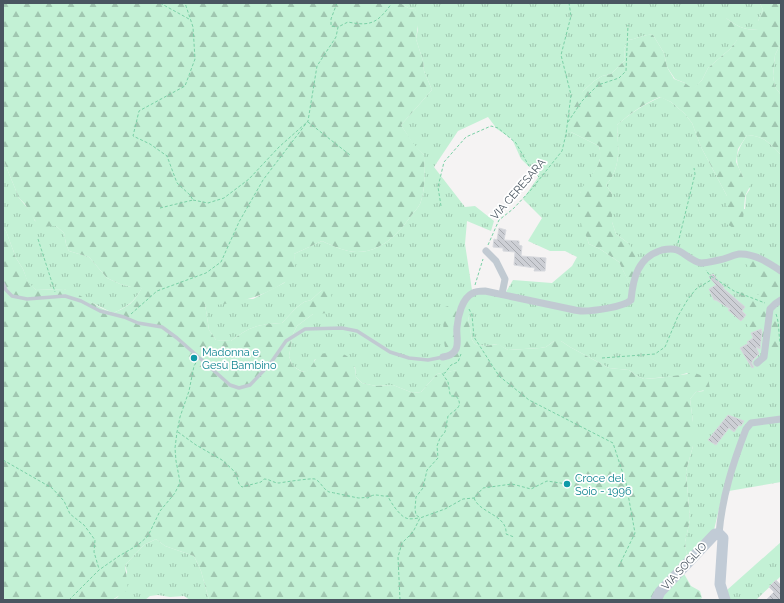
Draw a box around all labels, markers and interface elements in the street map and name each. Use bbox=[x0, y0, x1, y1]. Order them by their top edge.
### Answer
street label: VIA CERESARA bbox=[488, 156, 549, 223]
place label: Madonna e Gesù Bambino bbox=[202, 346, 277, 372]
marker: Madonna e Gesù Bambino bbox=[189, 353, 199, 363]
place label: Croce del Soio - 1996 bbox=[575, 472, 632, 498]
marker: Croce del Soio - 1996 bbox=[562, 479, 572, 489]
street label: VIA SOGLIO bbox=[659, 540, 710, 593]

